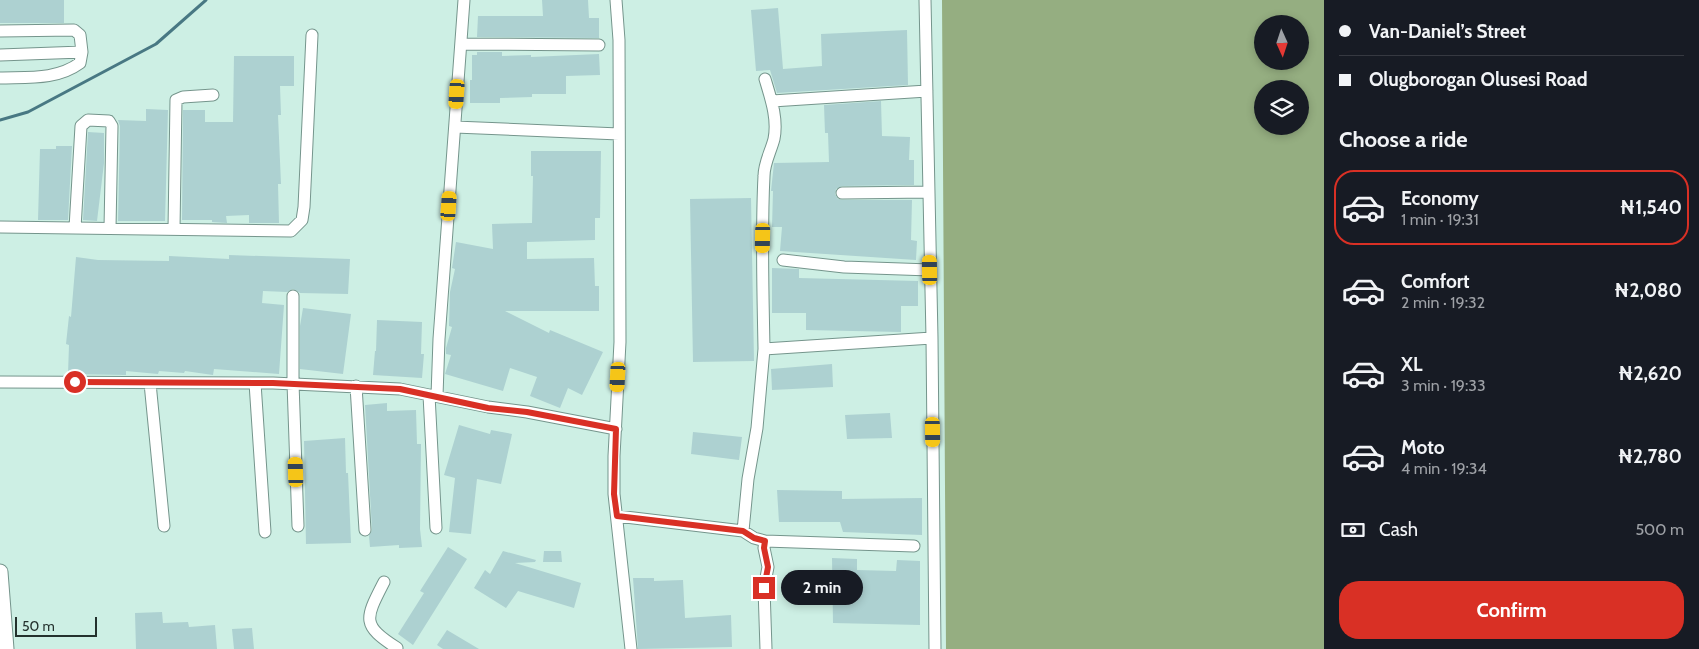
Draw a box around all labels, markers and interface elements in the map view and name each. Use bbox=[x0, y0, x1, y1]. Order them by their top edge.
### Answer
north arrow bbox=[1254, 15, 1309, 70]
map controls bbox=[1254, 15, 1309, 135]
text: Van-Daniel’s Street bbox=[1369, 20, 1526, 43]
text: Olugborogan Olusesi Road bbox=[1369, 68, 1588, 91]
car bbox=[448, 79, 465, 109]
button: layers bbox=[1254, 80, 1309, 135]
text: Choose a ride bbox=[1339, 126, 1468, 153]
icon: car bbox=[1341, 185, 1386, 230]
text: Economy bbox=[1401, 187, 1479, 210]
car bbox=[440, 191, 457, 221]
text: ₦1,540 bbox=[1620, 196, 1682, 219]
text: 1 min · 19:31 bbox=[1401, 210, 1479, 229]
car bbox=[755, 223, 770, 253]
car bbox=[922, 255, 937, 285]
icon: car bbox=[1341, 268, 1386, 313]
text: Comfort bbox=[1401, 270, 1470, 293]
text: ₦2,080 bbox=[1614, 279, 1682, 302]
text: 2 min · 19:32 bbox=[1401, 293, 1485, 312]
icon: car bbox=[1341, 351, 1386, 396]
text: XL bbox=[1401, 353, 1422, 376]
car bbox=[609, 362, 626, 392]
text: ₦2,620 bbox=[1618, 362, 1682, 385]
route start bbox=[64, 371, 86, 393]
text: 3 min · 19:33 bbox=[1401, 376, 1486, 395]
car bbox=[925, 417, 940, 447]
icon: car bbox=[1341, 434, 1386, 479]
text: Moto bbox=[1401, 436, 1445, 459]
text: ₦2,780 bbox=[1618, 445, 1682, 468]
car bbox=[287, 457, 304, 487]
text: 4 min · 19:34 bbox=[1401, 459, 1487, 478]
icon: cash bbox=[1339, 516, 1367, 544]
text: Cash bbox=[1379, 518, 1418, 541]
text: 500 m bbox=[1635, 520, 1684, 539]
callout: 2 min bbox=[782, 570, 864, 606]
route end bbox=[753, 577, 775, 599]
text: 2 min bbox=[803, 578, 841, 597]
button: Confirm bbox=[1339, 581, 1684, 639]
scale bar bbox=[15, 614, 98, 637]
text: 50 m bbox=[22, 617, 55, 635]

